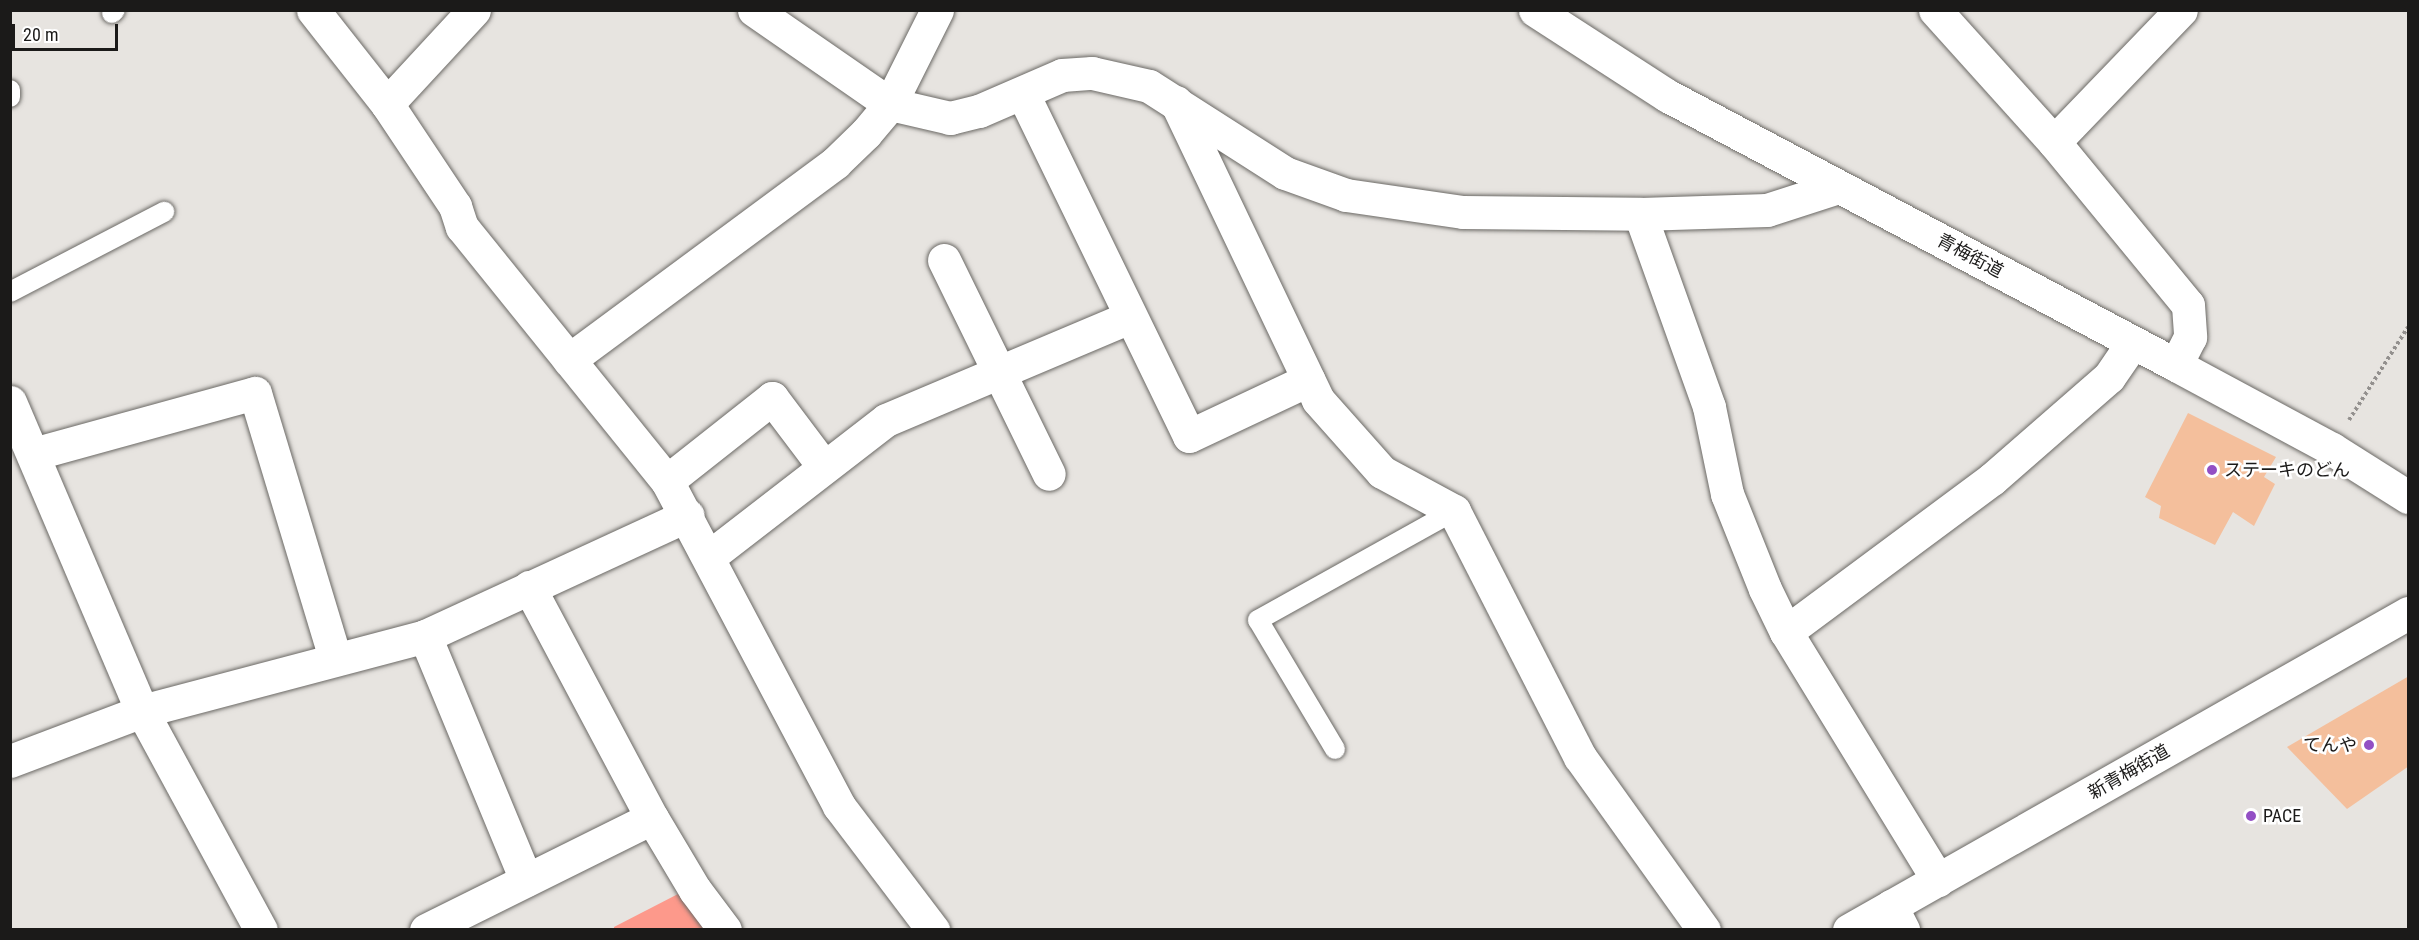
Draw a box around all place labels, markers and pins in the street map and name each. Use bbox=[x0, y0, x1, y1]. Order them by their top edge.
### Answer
place label: ステーキのどん bbox=[2224, 459, 2350, 481]
marker: ステーキのどん bbox=[2205, 463, 2219, 477]
place label: てんや bbox=[2303, 734, 2357, 756]
marker: てんや bbox=[2362, 738, 2376, 752]
place label: PACE bbox=[2263, 805, 2301, 827]
marker: PACE bbox=[2244, 809, 2258, 823]

